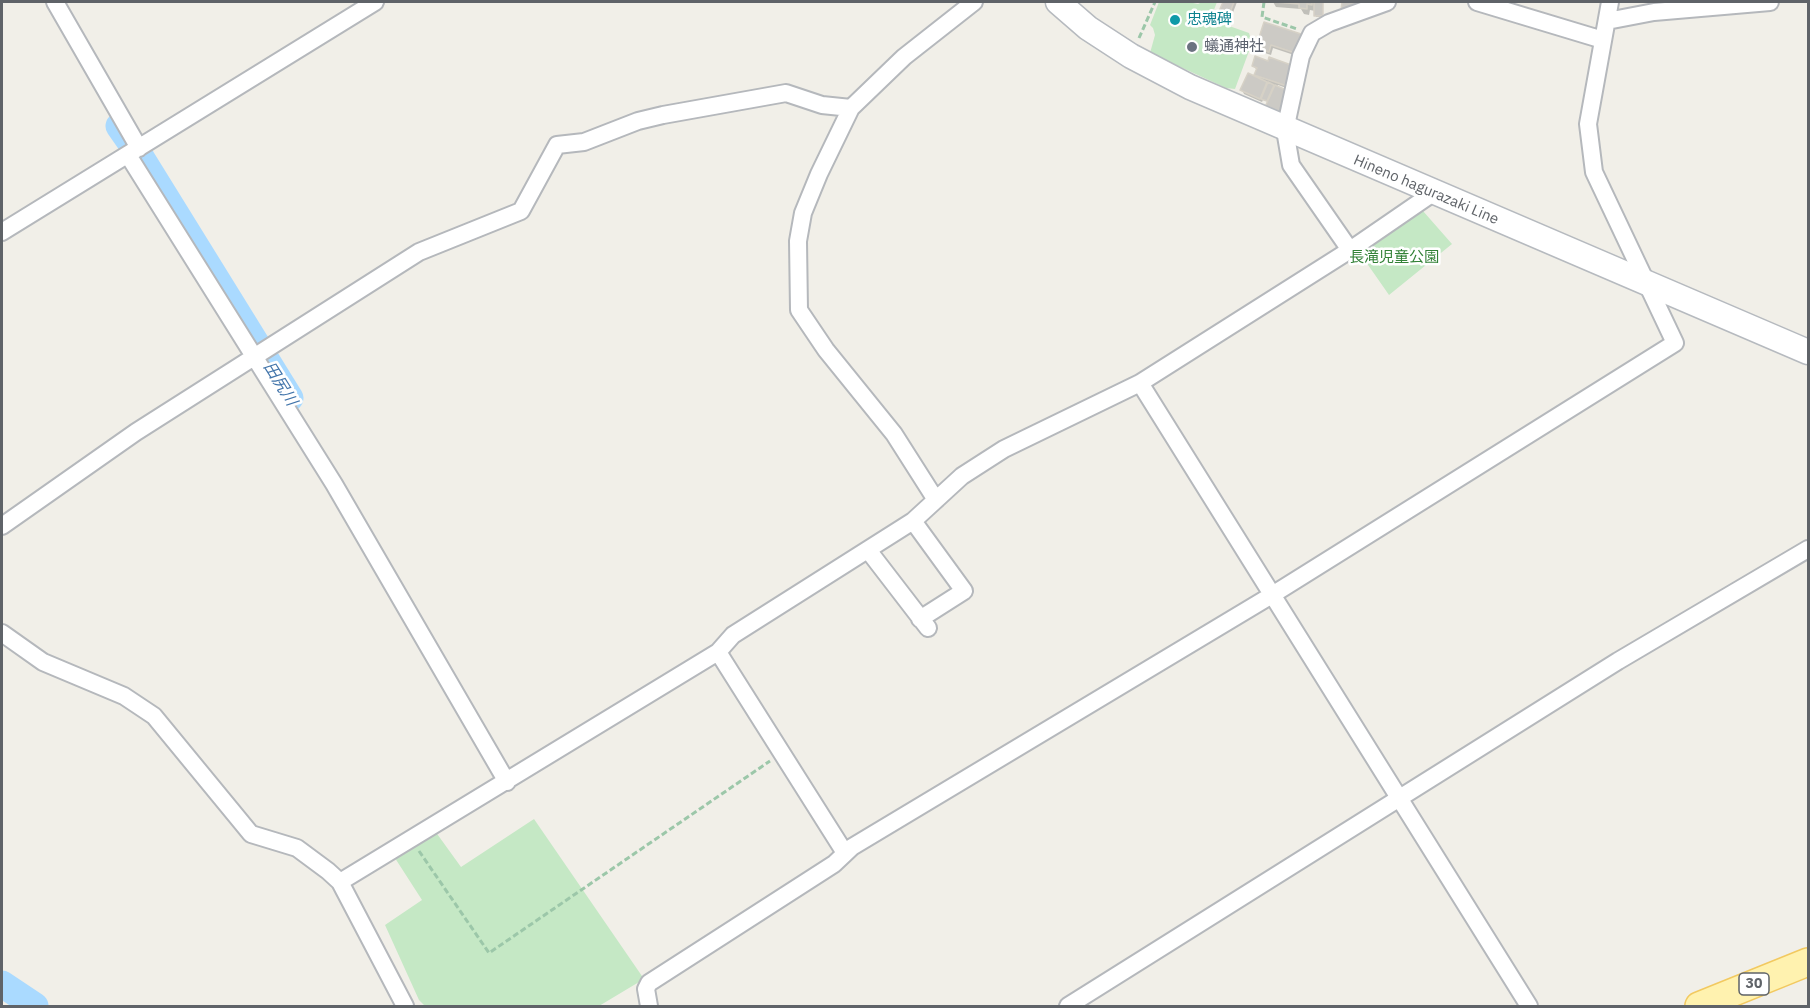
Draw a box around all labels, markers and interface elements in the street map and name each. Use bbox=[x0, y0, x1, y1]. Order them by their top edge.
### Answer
place label: 忠魂碑 bbox=[1187, 11, 1232, 29]
marker: 忠魂碑 bbox=[1168, 13, 1182, 27]
place label: 蟻通神社 bbox=[1204, 38, 1264, 56]
marker: 蟻通神社 bbox=[1185, 40, 1199, 54]
street label: Hineno hagurazaki Line bbox=[1351, 151, 1501, 229]
park label: 長滝児童公園 bbox=[1349, 249, 1439, 267]
water label: 田尻川 bbox=[259, 359, 301, 409]
road number: 30 bbox=[1739, 973, 1769, 995]

